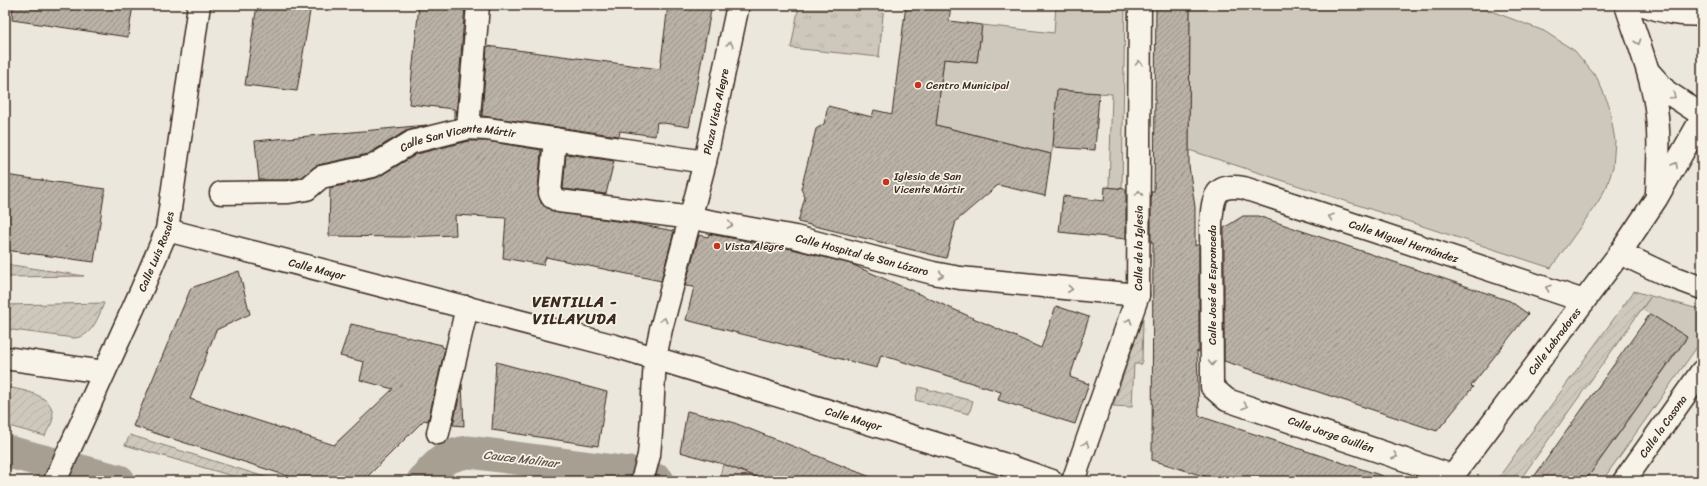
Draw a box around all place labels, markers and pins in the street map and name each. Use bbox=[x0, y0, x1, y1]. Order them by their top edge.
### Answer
place label: Centro Municipal bbox=[926, 76, 1010, 95]
marker: Centro Municipal bbox=[913, 80, 923, 90]
place label: Iglesia de San Vicente Mártir bbox=[893, 167, 965, 199]
marker: Iglesia de San Vicente Mártir bbox=[881, 177, 891, 187]
place label: Vista Alegre bbox=[725, 237, 785, 256]
marker: Vista Alegre bbox=[712, 241, 722, 251]

